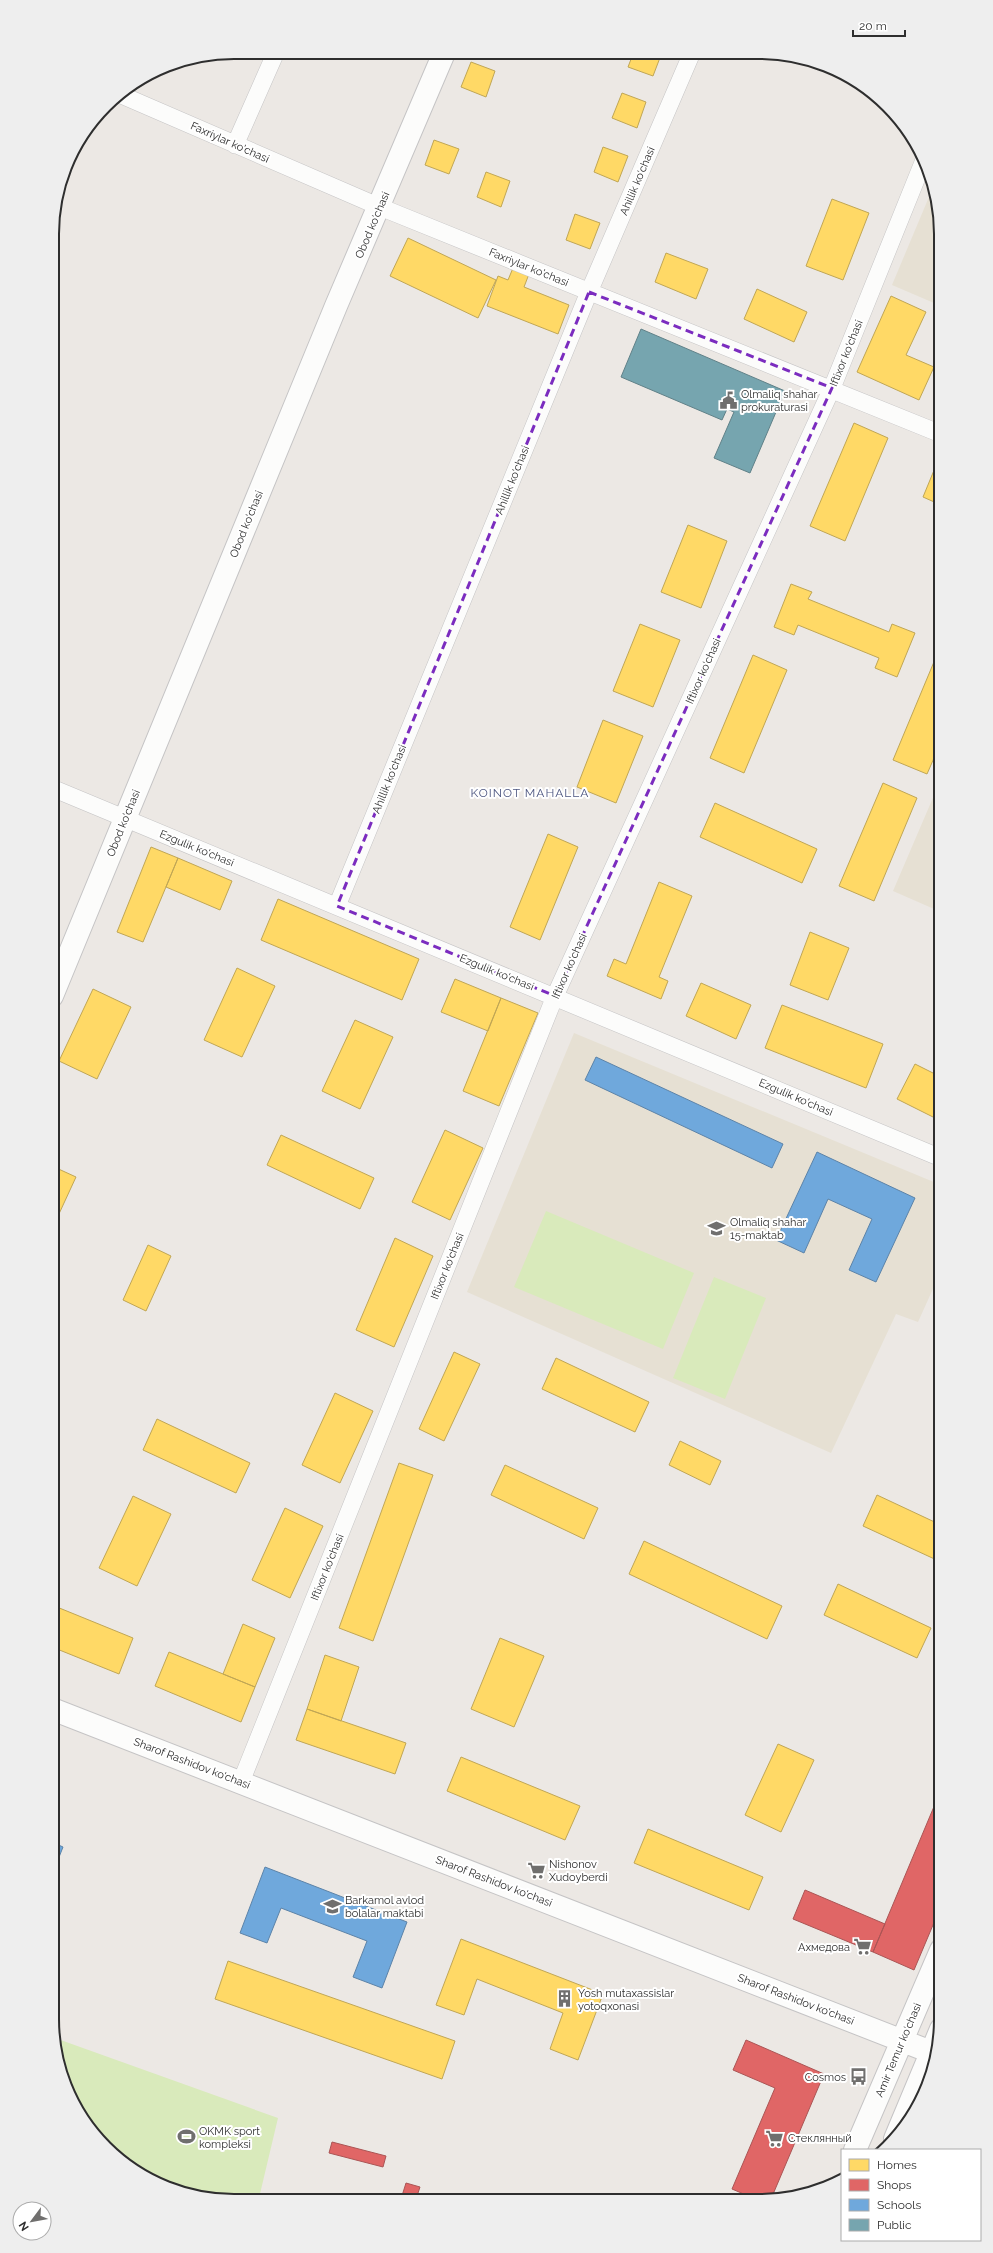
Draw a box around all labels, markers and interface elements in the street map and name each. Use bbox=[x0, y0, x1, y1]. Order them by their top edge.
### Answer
scale bar bbox=[853, 12, 905, 38]
text: 20 m bbox=[859, 19, 887, 33]
street label: Faxriylar ko'chasi bbox=[188, 119, 271, 166]
street label: Ahillik ko'chasi bbox=[617, 145, 658, 217]
street label: Obod ko'chasi bbox=[353, 190, 392, 260]
street label: Faxriylar ko'chasi bbox=[487, 246, 571, 289]
street label: Iftixor ko'chasi bbox=[827, 318, 866, 388]
place label: Olmaliq shahar prokuraturasi bbox=[741, 388, 817, 414]
public building icon: Olmaliq shahar prokuraturasi bbox=[718, 390, 738, 410]
street label: Ahillik ko'chasi bbox=[493, 444, 532, 517]
street label: Obod ko'chasi bbox=[227, 489, 266, 560]
street label: Iftixor ko'chasi bbox=[683, 636, 724, 706]
street label: Ahillik ko'chasi bbox=[370, 743, 409, 816]
district label: KOINOT MAHALLA bbox=[471, 786, 589, 800]
street label: Obod ko'chasi bbox=[104, 788, 143, 859]
street label: Ezgulik ko'chasi bbox=[158, 828, 236, 869]
street label: Iftixor ko'chasi bbox=[549, 931, 590, 1001]
street label: Ezgulik ko'chasi bbox=[458, 952, 536, 993]
street label: Ezgulik ko'chasi bbox=[757, 1076, 835, 1119]
place label: Olmaliq shahar 15-maktab bbox=[730, 1216, 806, 1242]
school or university icon: Olmaliq shahar 15-maktab bbox=[707, 1218, 727, 1238]
street label: Iftixor ko'chasi bbox=[428, 1231, 467, 1301]
street label: Iftixor ko'chasi bbox=[308, 1532, 347, 1602]
street label: Sharof Rashidov ko'chasi bbox=[132, 1735, 252, 1792]
street label: Sharof Rashidov ko'chasi bbox=[434, 1853, 554, 1910]
place label: Nishonov Xudoyberdi bbox=[549, 1858, 608, 1884]
supermarket icon: Nishonov Xudoyberdi bbox=[526, 1860, 546, 1880]
place label: Barkamol avlod bolalar maktabi bbox=[345, 1894, 424, 1920]
school or university icon: Barkamol avlod bolalar maktabi bbox=[322, 1896, 342, 1916]
supermarket icon: Ахмедова bbox=[853, 1937, 873, 1957]
place label: Ахмедова bbox=[798, 1941, 850, 1954]
street label: Sharof Rashidov ko'chasi bbox=[736, 1971, 856, 2028]
place label: Yosh mutaxassislar yotoqxonasi bbox=[578, 1987, 674, 2013]
building icon: Yosh mutaxassislar yotoqxonasi bbox=[555, 1989, 575, 2009]
street label: Amir Temur ko'chasi bbox=[873, 2001, 924, 2099]
bus stop icon: Cosmos bbox=[849, 2067, 869, 2087]
place label: Cosmos bbox=[805, 2071, 846, 2084]
place label: OKMK sport kompleksi bbox=[199, 2125, 260, 2151]
sports icon: OKMK sport kompleksi bbox=[176, 2127, 196, 2147]
supermarket icon: Стеклянный bbox=[765, 2128, 785, 2148]
place label: Стеклянный bbox=[788, 2132, 852, 2145]
legend bbox=[841, 2149, 981, 2241]
text: Homes bbox=[877, 2158, 917, 2172]
text: Shops bbox=[877, 2178, 912, 2192]
text: Schools bbox=[877, 2198, 921, 2212]
north arrow bbox=[12, 2201, 52, 2241]
text: Public bbox=[877, 2218, 912, 2232]
text: N bbox=[16, 2219, 32, 2233]

